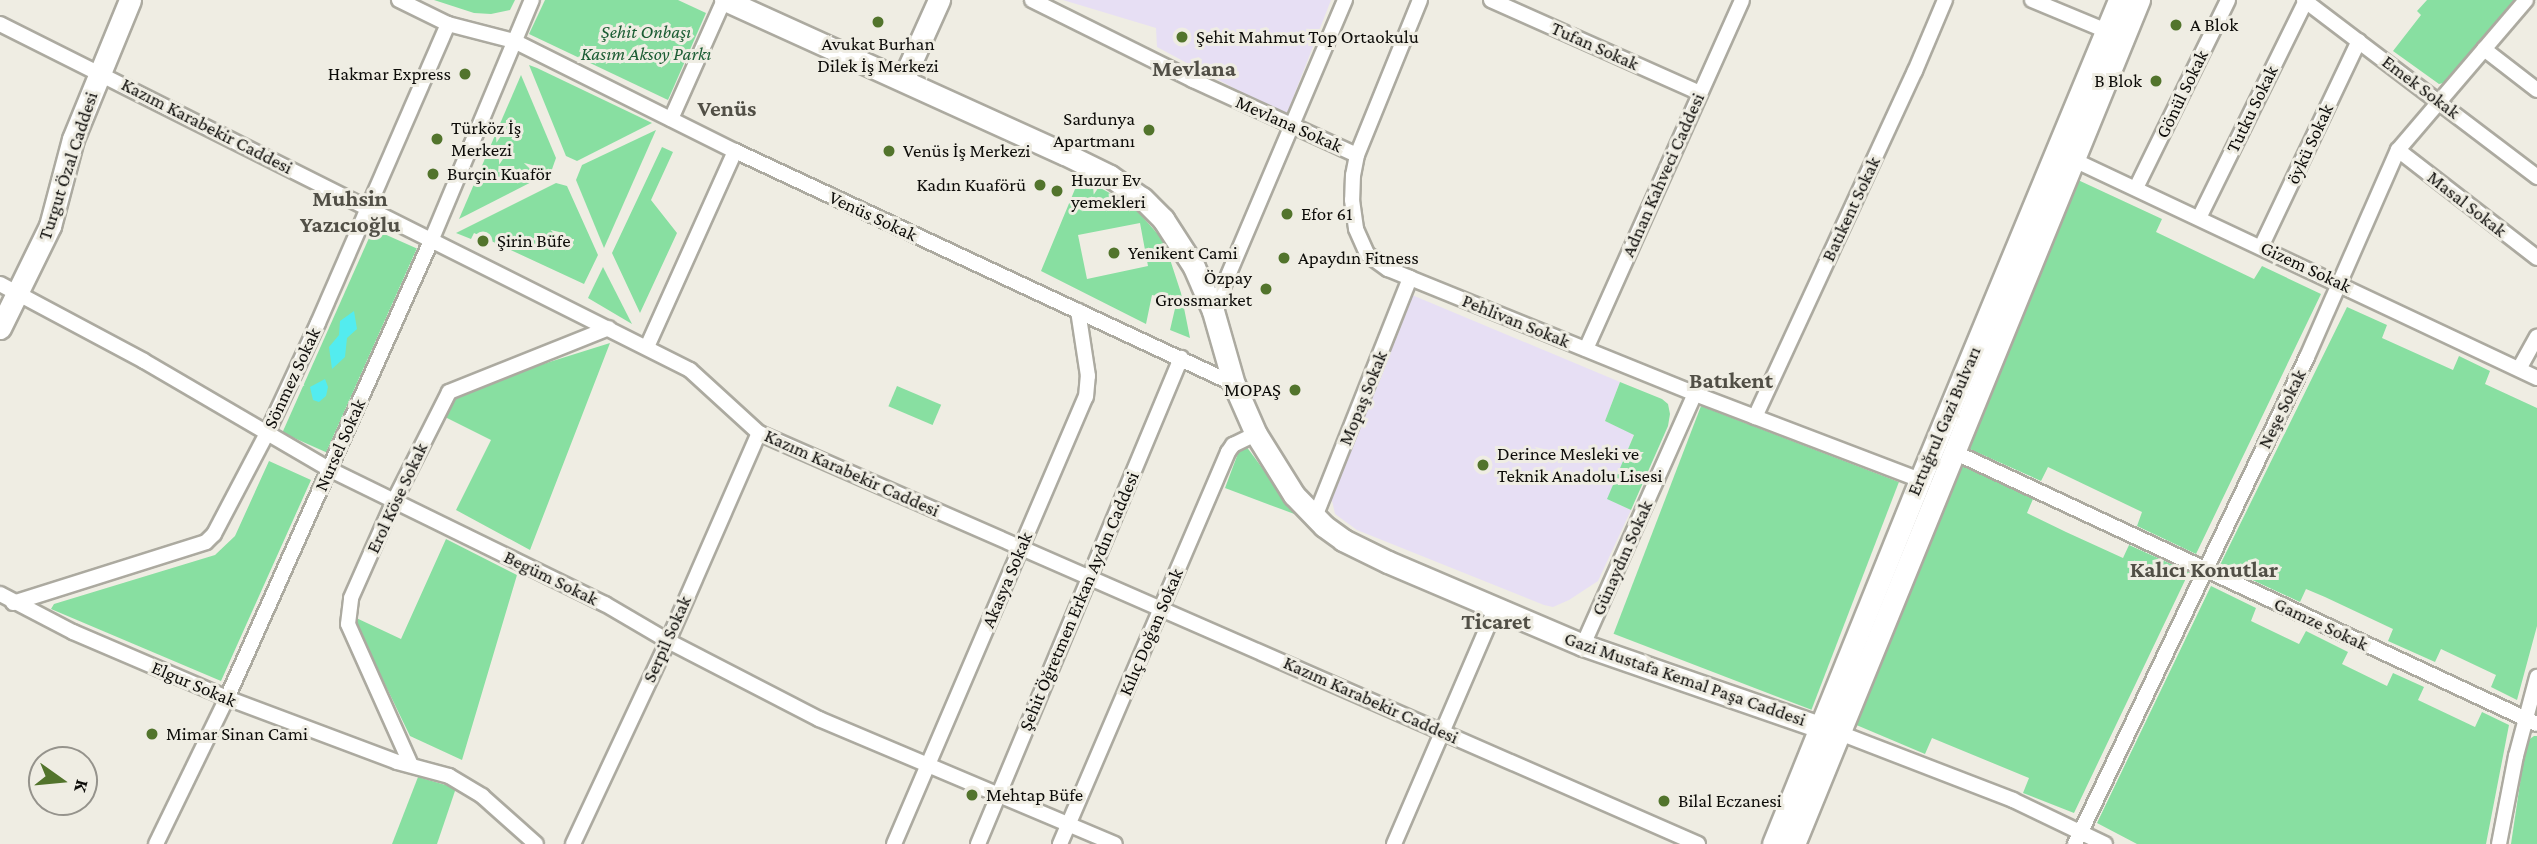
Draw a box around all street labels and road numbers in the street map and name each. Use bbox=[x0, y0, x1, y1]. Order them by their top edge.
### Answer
street label: Tufan Sokak bbox=[1548, 17, 1642, 75]
street label: Gönül Sokak bbox=[2151, 46, 2213, 142]
street label: Emek Sokak bbox=[2378, 50, 2464, 124]
street label: Tutku Sokak bbox=[2221, 62, 2283, 156]
street label: Kazım Karabekir Caddesi bbox=[118, 73, 296, 179]
street label: Turgut Özal Caddesi bbox=[33, 89, 103, 243]
street label: Adnan Kahveci Caddesi bbox=[1617, 89, 1709, 261]
street label: Mevlana Sokak bbox=[1232, 90, 1346, 158]
street label: öykü Sokak bbox=[2282, 100, 2338, 188]
street label: Batıkent Sokak bbox=[1817, 153, 1885, 265]
street label: Masal Sokak bbox=[2423, 166, 2511, 242]
street label: Venüs Sokak bbox=[825, 186, 921, 246]
street label: Gizem Sokak bbox=[2257, 236, 2355, 298]
street label: Pehlivan Sokak bbox=[1459, 289, 1573, 353]
street label: Sönmez Sokak bbox=[259, 324, 325, 432]
street label: Ertuğrul Gazi Bulvarı bbox=[1902, 343, 1986, 499]
street label: Mopaş Sokak bbox=[1334, 347, 1392, 449]
street label: Neşe Sokak bbox=[2253, 366, 2311, 452]
street label: Nursel Sokak bbox=[310, 395, 370, 495]
street label: Kazım Karabekir Caddesi bbox=[761, 424, 943, 522]
street label: Erol Köse Sokak bbox=[361, 439, 433, 557]
street label: Şehit Öğretmen Erkan Aydın Caddesi bbox=[1014, 468, 1144, 734]
street label: Günaydın Sokak bbox=[1586, 497, 1658, 619]
street label: Akasya Sokak bbox=[977, 529, 1037, 631]
street label: Begüm Sokak bbox=[500, 545, 602, 611]
street label: Kılıç Doğan Sokak bbox=[1114, 565, 1188, 699]
street label: Serpil Sokak bbox=[638, 592, 696, 686]
street label: Gamze Sokak bbox=[2270, 592, 2372, 656]
street label: Gazi Mustafa Kemal Paşa Caddesi bbox=[1561, 627, 1809, 731]
street label: Kazım Karabekir Caddesi bbox=[1280, 651, 1462, 749]
street label: Elgur Sokak bbox=[148, 656, 240, 712]

